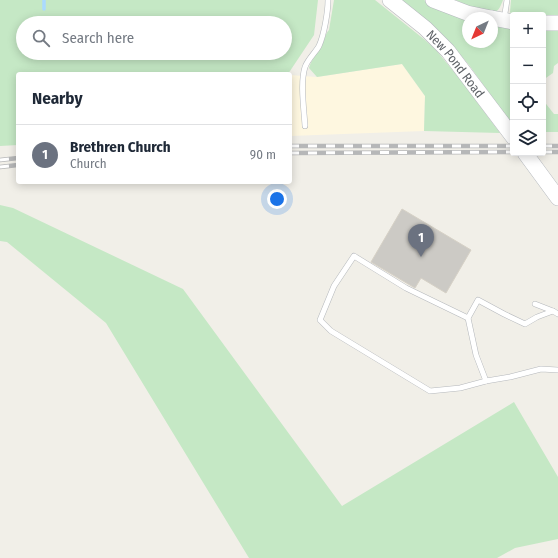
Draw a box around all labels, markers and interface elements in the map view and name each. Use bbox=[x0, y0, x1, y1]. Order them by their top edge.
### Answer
north arrow bbox=[462, 12, 498, 48]
map controls bbox=[510, 12, 546, 156]
button: + bbox=[510, 12, 546, 48]
search box bbox=[16, 16, 292, 60]
icon: search bbox=[30, 27, 52, 49]
street label: New Pond Road bbox=[424, 27, 488, 100]
text: Search here bbox=[62, 29, 134, 47]
button: − bbox=[510, 48, 546, 84]
button: locate bbox=[510, 84, 546, 120]
text: Nearby bbox=[32, 88, 83, 109]
button: layers bbox=[510, 120, 546, 156]
text: Brethren Church bbox=[70, 138, 171, 156]
text: 1 bbox=[42, 147, 48, 162]
text: 90 m bbox=[250, 147, 276, 162]
text: Church bbox=[70, 156, 107, 171]
your location bbox=[267, 189, 287, 209]
pin: 1 bbox=[408, 224, 434, 257]

